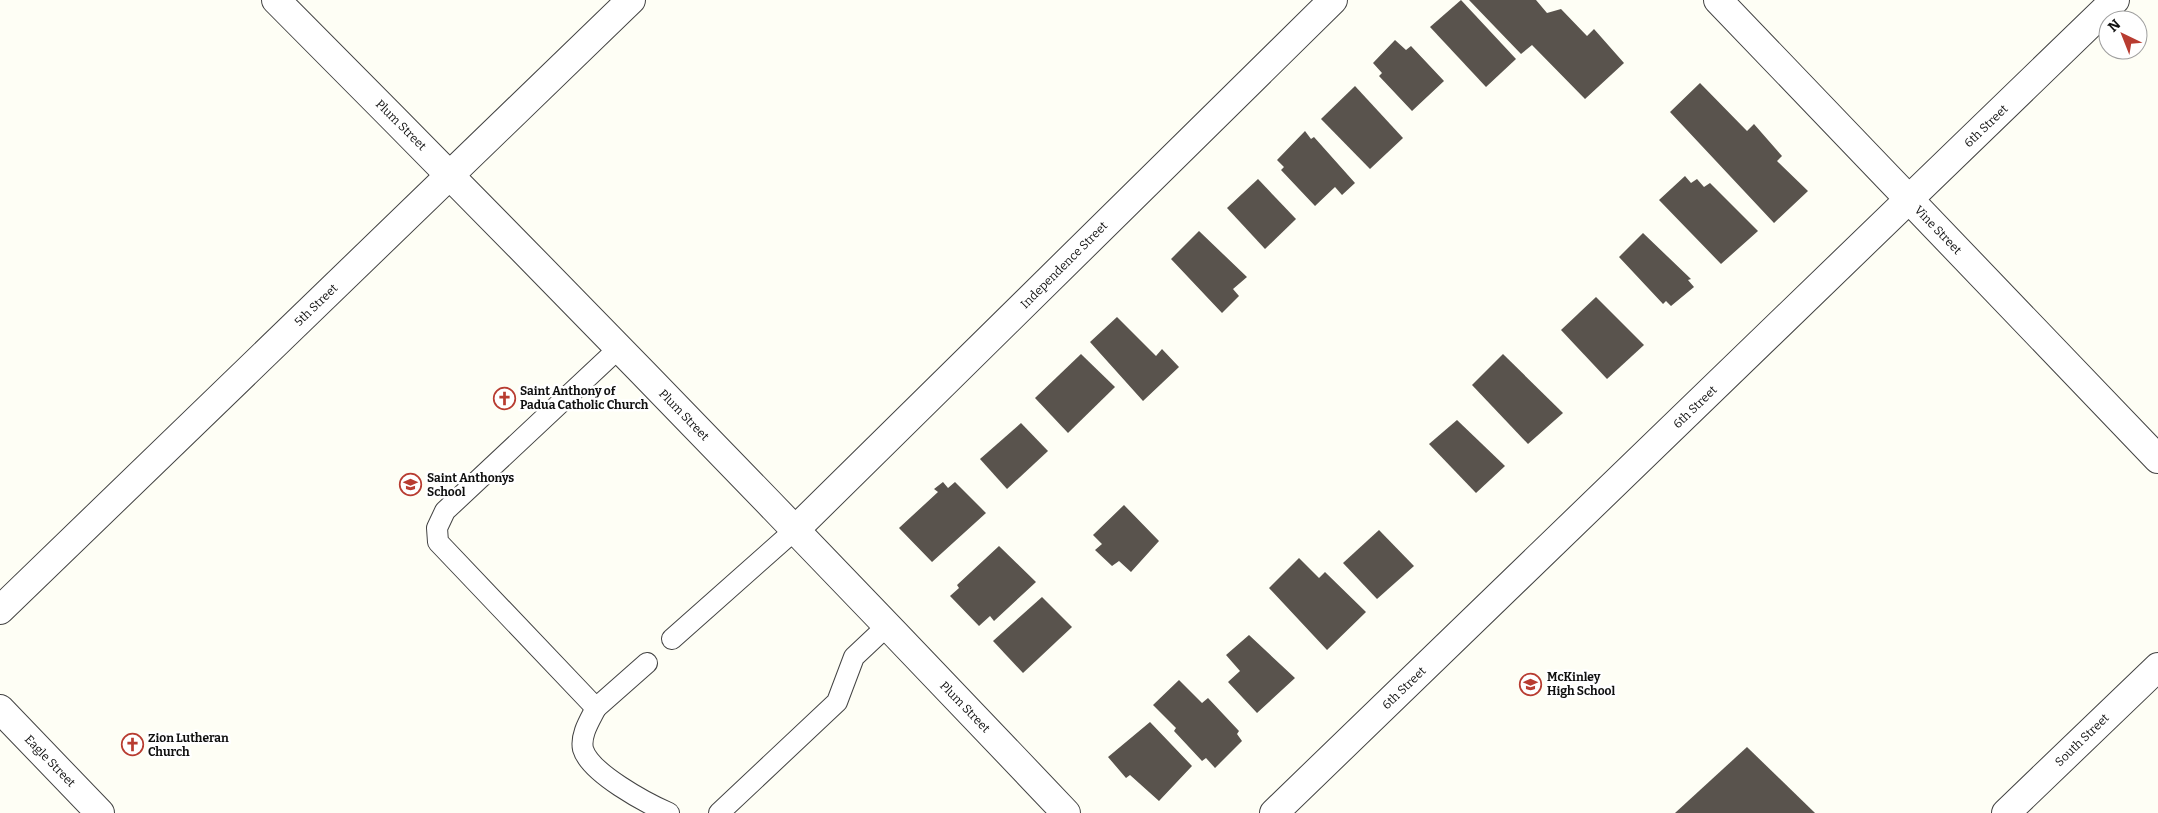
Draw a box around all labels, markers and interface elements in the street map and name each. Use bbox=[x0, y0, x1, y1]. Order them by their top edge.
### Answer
north arrow bbox=[2098, 10, 2148, 60]
text: N bbox=[2105, 16, 2124, 36]
street label: Plum Street bbox=[373, 97, 430, 154]
street label: 6th Street bbox=[1961, 101, 2011, 150]
street label: Vine Street bbox=[1912, 203, 1965, 258]
street label: Independence Street bbox=[1018, 218, 1111, 311]
street label: 5th Street bbox=[292, 281, 341, 329]
street label: 6th Street bbox=[1670, 382, 1720, 431]
place label: Saint Anthony of Padua Catholic Church bbox=[520, 384, 649, 412]
church icon: Saint Anthony of Padua Catholic Church bbox=[492, 386, 516, 410]
street label: Plum Street bbox=[656, 387, 712, 444]
place label: Saint Anthonys School bbox=[427, 471, 514, 499]
school or university icon: Saint Anthonys School bbox=[399, 473, 423, 497]
street label: 6th Street bbox=[1379, 663, 1429, 712]
place label: McKinley High School bbox=[1547, 670, 1616, 698]
school or university icon: McKinley High School bbox=[1519, 672, 1543, 696]
street label: Plum Street bbox=[937, 679, 993, 736]
street label: South Street bbox=[2052, 710, 2112, 769]
place label: Zion Lutheran Church bbox=[148, 731, 229, 759]
street label: Eagle Street bbox=[22, 732, 79, 790]
church icon: Zion Lutheran Church bbox=[120, 733, 144, 757]

